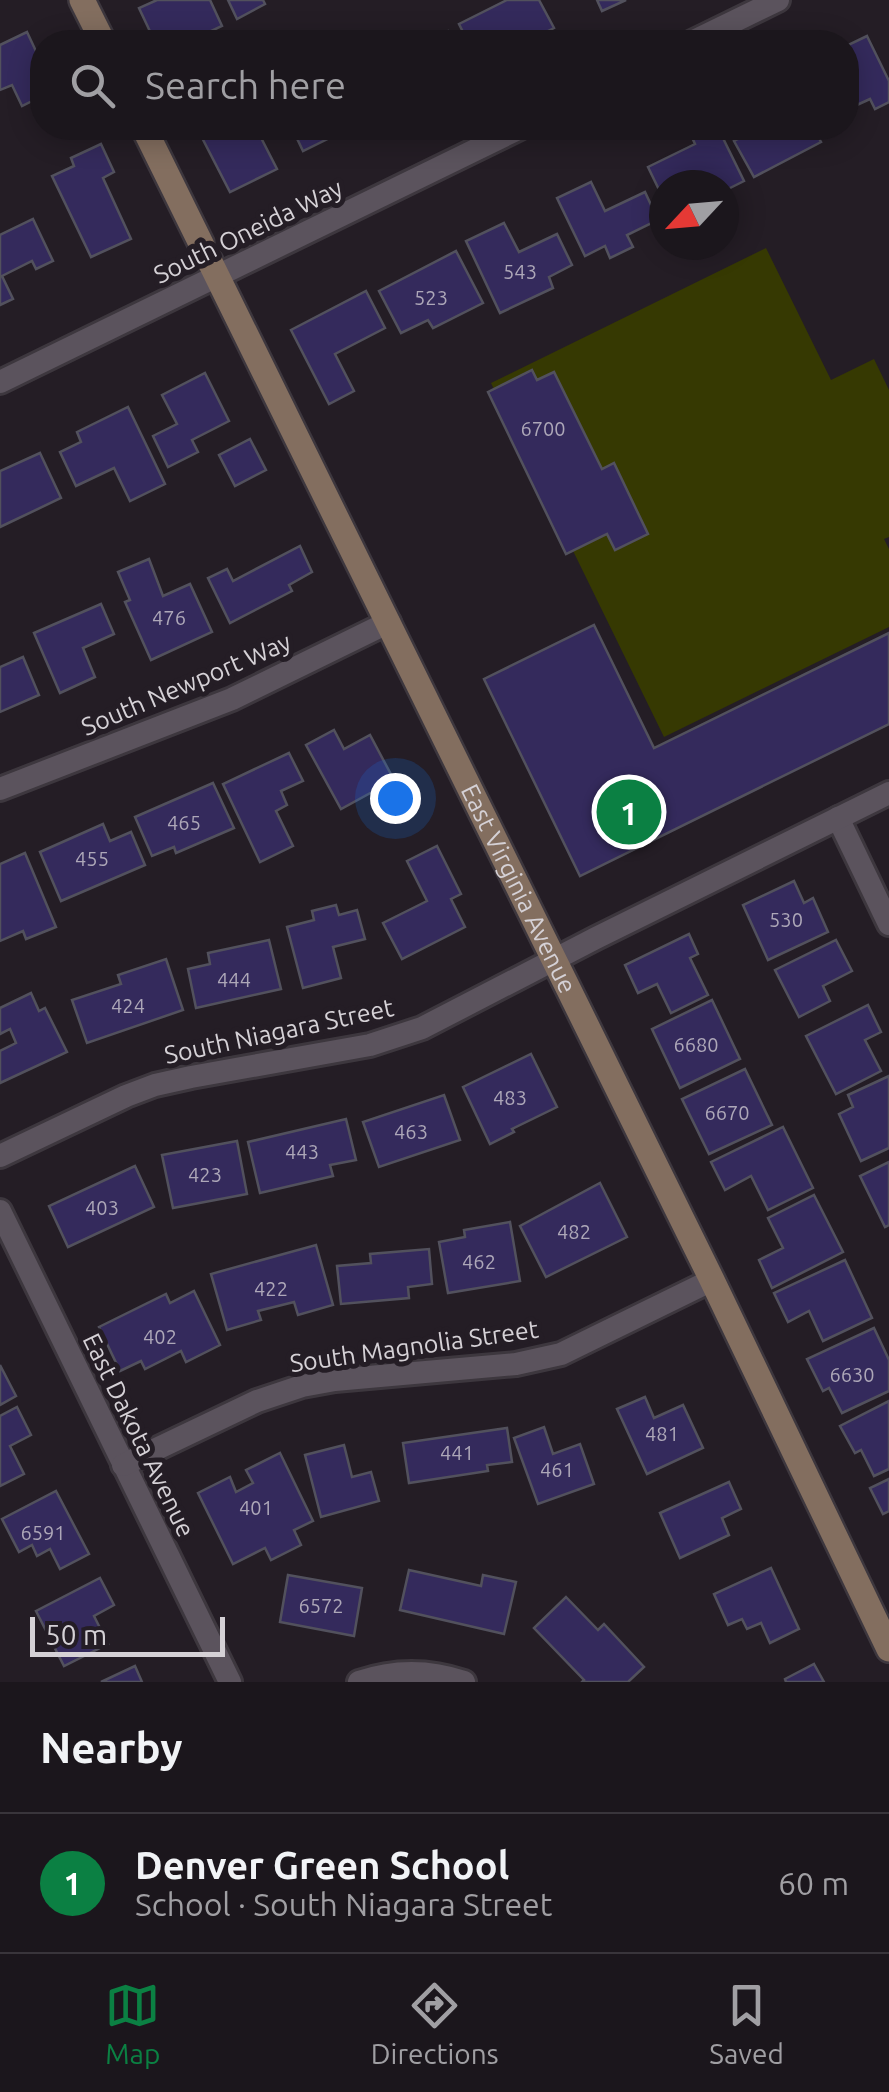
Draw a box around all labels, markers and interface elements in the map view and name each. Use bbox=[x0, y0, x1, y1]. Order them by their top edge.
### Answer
search box bbox=[30, 30, 859, 140]
icon: search bbox=[65, 58, 120, 113]
text: Search here bbox=[145, 64, 346, 106]
north arrow bbox=[649, 170, 739, 260]
street label: South Oneida Way bbox=[149, 173, 347, 289]
house number: 543 bbox=[503, 260, 537, 283]
house number: 523 bbox=[414, 286, 448, 309]
house number: 6700 bbox=[520, 417, 566, 440]
house number: 476 bbox=[152, 606, 186, 629]
street label: South Newport Way bbox=[77, 627, 295, 741]
your location bbox=[370, 773, 421, 824]
pin: 1 bbox=[596, 774, 662, 850]
street label: East Virginia Avenue bbox=[456, 780, 582, 998]
house number: 465 bbox=[167, 811, 201, 834]
house number: 455 bbox=[75, 847, 109, 870]
house number: 530 bbox=[769, 908, 803, 931]
house number: 444 bbox=[217, 968, 251, 991]
street label: South Niagara Street bbox=[162, 993, 396, 1069]
house number: 424 bbox=[111, 994, 145, 1017]
house number: 6680 bbox=[673, 1033, 719, 1056]
house number: 483 bbox=[493, 1086, 527, 1109]
house number: 6670 bbox=[704, 1101, 750, 1124]
house number: 463 bbox=[394, 1120, 428, 1143]
house number: 443 bbox=[285, 1140, 319, 1163]
house number: 423 bbox=[188, 1163, 222, 1186]
house number: 403 bbox=[85, 1196, 119, 1219]
house number: 482 bbox=[557, 1220, 591, 1243]
house number: 462 bbox=[462, 1250, 496, 1273]
house number: 422 bbox=[254, 1277, 288, 1300]
street label: South Magnolia Street bbox=[288, 1315, 540, 1377]
house number: 402 bbox=[143, 1325, 177, 1348]
street label: East Dakota Avenue bbox=[78, 1329, 200, 1541]
house number: 6630 bbox=[829, 1363, 875, 1386]
house number: 481 bbox=[645, 1422, 679, 1445]
house number: 441 bbox=[440, 1441, 474, 1464]
house number: 461 bbox=[540, 1458, 574, 1481]
house number: 401 bbox=[239, 1496, 273, 1519]
house number: 6591 bbox=[20, 1521, 66, 1544]
house number: 6572 bbox=[298, 1594, 344, 1617]
scale bar bbox=[30, 1612, 225, 1656]
text: 50 m bbox=[45, 1619, 107, 1650]
text: Nearby bbox=[40, 1724, 183, 1771]
text: Denver Green School bbox=[135, 1844, 509, 1886]
text: 1 bbox=[63, 1865, 82, 1901]
text: 60 m bbox=[778, 1865, 849, 1901]
text: School · South Niagara Street bbox=[135, 1886, 552, 1922]
tab: Map bbox=[105, 1978, 160, 2069]
tab: Directions bbox=[371, 1978, 499, 2069]
tab: Saved bbox=[709, 1978, 784, 2069]

